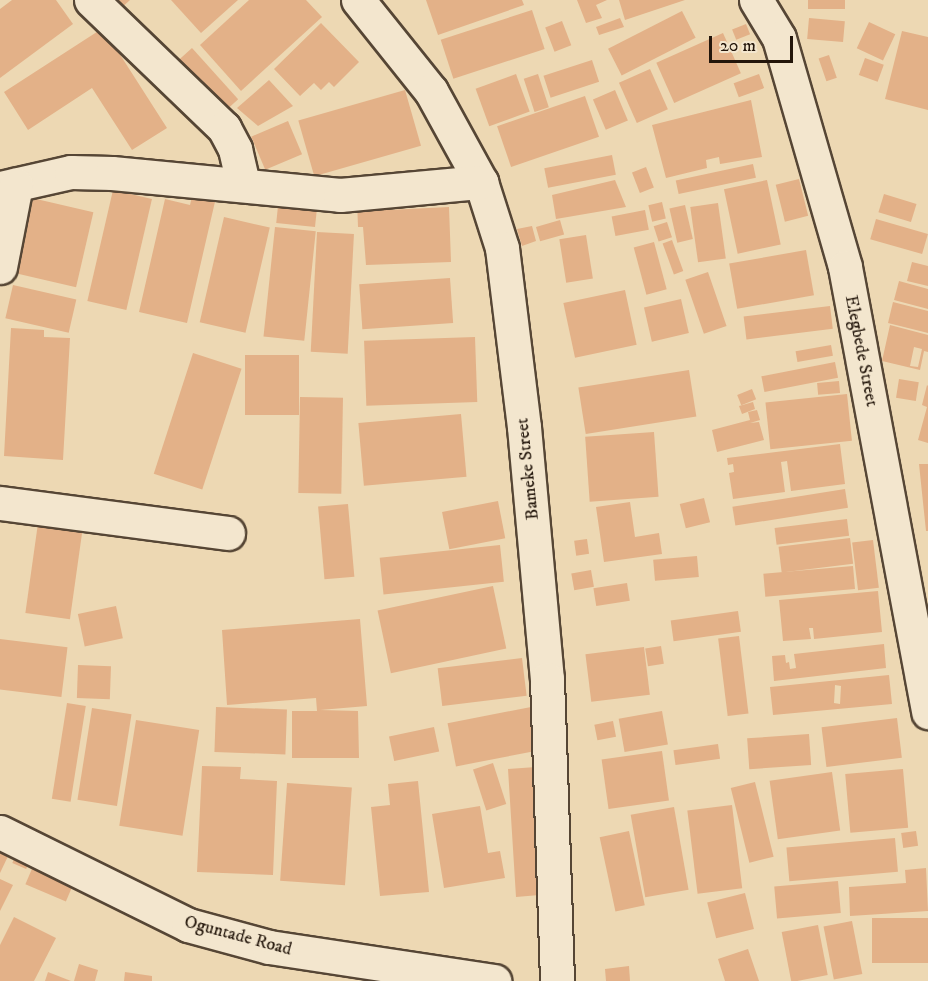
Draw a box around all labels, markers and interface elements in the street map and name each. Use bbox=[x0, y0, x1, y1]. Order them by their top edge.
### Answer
scale bar bbox=[712, 24, 796, 62]
text: 20 m bbox=[720, 35, 756, 57]
street label: Elegbede Street bbox=[840, 293, 882, 409]
street label: Bameke Street bbox=[512, 417, 544, 521]
street label: Oguntade Road bbox=[182, 911, 294, 961]

